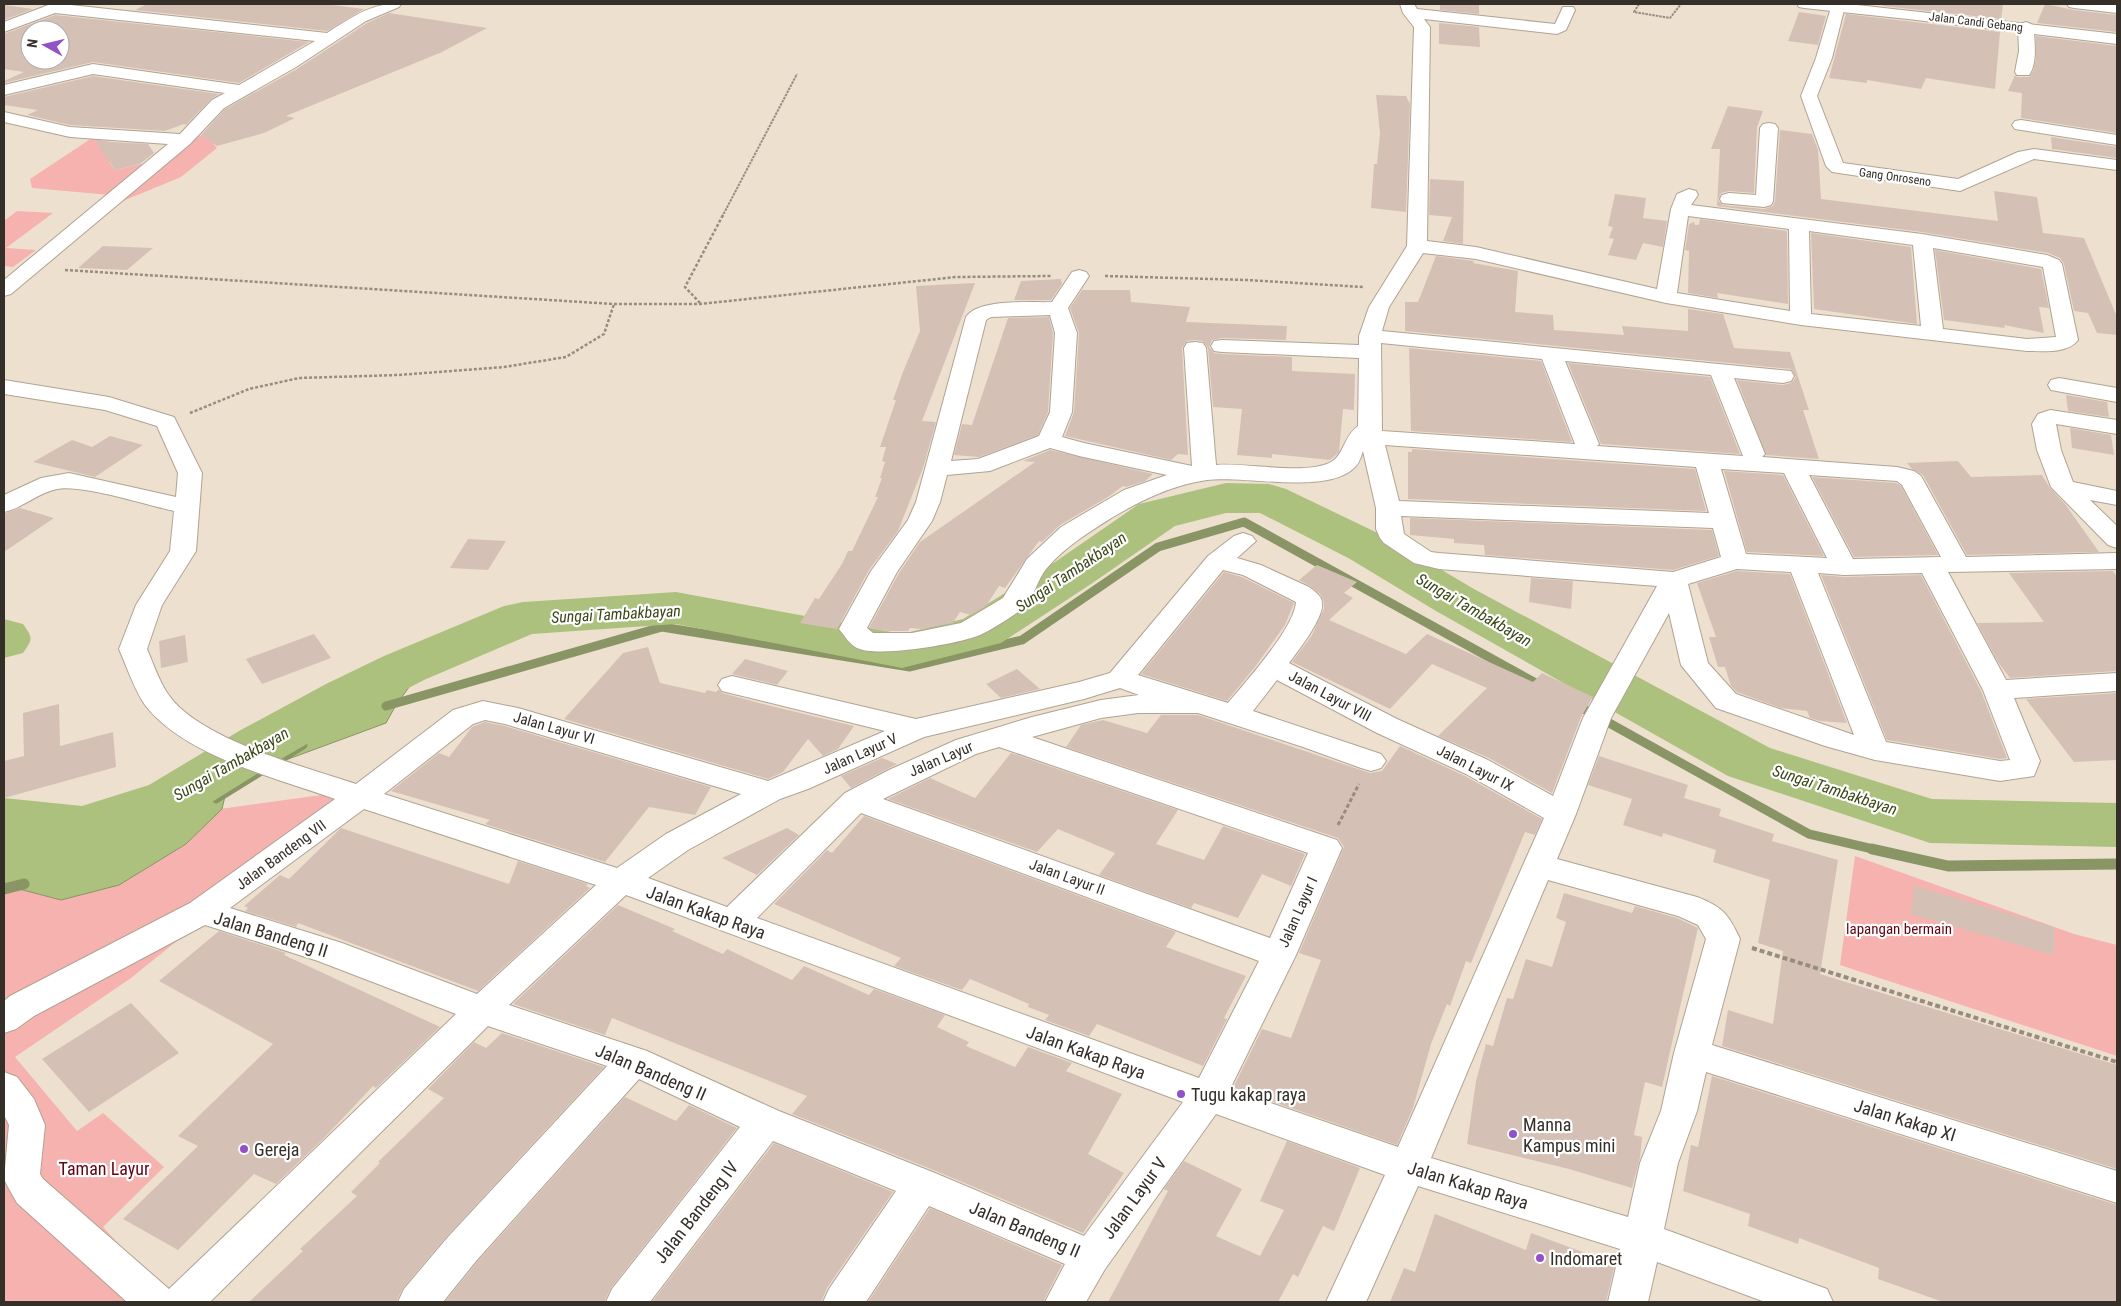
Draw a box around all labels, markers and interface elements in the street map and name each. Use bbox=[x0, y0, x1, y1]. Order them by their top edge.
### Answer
street label: Jalan Candi Gebang bbox=[1928, 9, 2024, 35]
north arrow bbox=[20, 20, 70, 70]
text: N bbox=[24, 38, 41, 49]
street label: Gang Onroseno bbox=[1858, 165, 1932, 189]
water label: Sungai Tambakbayan bbox=[1012, 528, 1130, 616]
water label: Sungai Tambakbayan bbox=[1413, 569, 1535, 651]
water label: Sungai Tambakbayan bbox=[551, 601, 681, 627]
street label: Jalan Layur VIII bbox=[1286, 667, 1374, 725]
street label: Jalan Layur VI bbox=[511, 708, 597, 748]
water label: Sungai Tambakbayan bbox=[170, 723, 292, 805]
street label: Jalan Layur V bbox=[820, 729, 901, 778]
street label: Jalan Layur bbox=[906, 737, 976, 781]
street label: Jalan Layur IX bbox=[1434, 741, 1516, 795]
water label: Sungai Tambakbayan bbox=[1770, 761, 1900, 819]
street label: Jalan Bandeng VII bbox=[232, 816, 330, 894]
street label: Jalan Layur II bbox=[1027, 855, 1107, 899]
street label: Jalan Layur I bbox=[1274, 874, 1322, 950]
street label: Jalan Kakap Raya bbox=[644, 881, 768, 943]
street label: Jalan Bandeng II bbox=[211, 907, 331, 961]
park label: lapangan bermain bbox=[1846, 920, 1952, 938]
street label: Jalan Kakap Raya bbox=[1024, 1021, 1148, 1083]
street label: Jalan Bandeng II bbox=[593, 1039, 709, 1105]
place label: Tugu kakap raya bbox=[1191, 1084, 1306, 1105]
marker: Tugu kakap raya bbox=[1175, 1088, 1187, 1100]
street label: Jalan Kakap XI bbox=[1851, 1095, 1959, 1145]
place label: Manna Kampus mini bbox=[1523, 1114, 1615, 1156]
marker: Manna Kampus mini bbox=[1507, 1128, 1519, 1140]
place label: Gereja bbox=[254, 1139, 299, 1160]
marker: Gereja bbox=[238, 1143, 250, 1155]
street label: Jalan Layur V bbox=[1097, 1153, 1171, 1243]
street label: Jalan Bandeng IV bbox=[650, 1157, 742, 1267]
street label: Jalan Kakap Raya bbox=[1405, 1157, 1531, 1213]
park label: Taman Layur bbox=[59, 1158, 150, 1179]
street label: Jalan Bandeng II bbox=[967, 1196, 1083, 1262]
place label: Indomaret bbox=[1550, 1248, 1622, 1269]
marker: Indomaret bbox=[1534, 1252, 1546, 1264]

